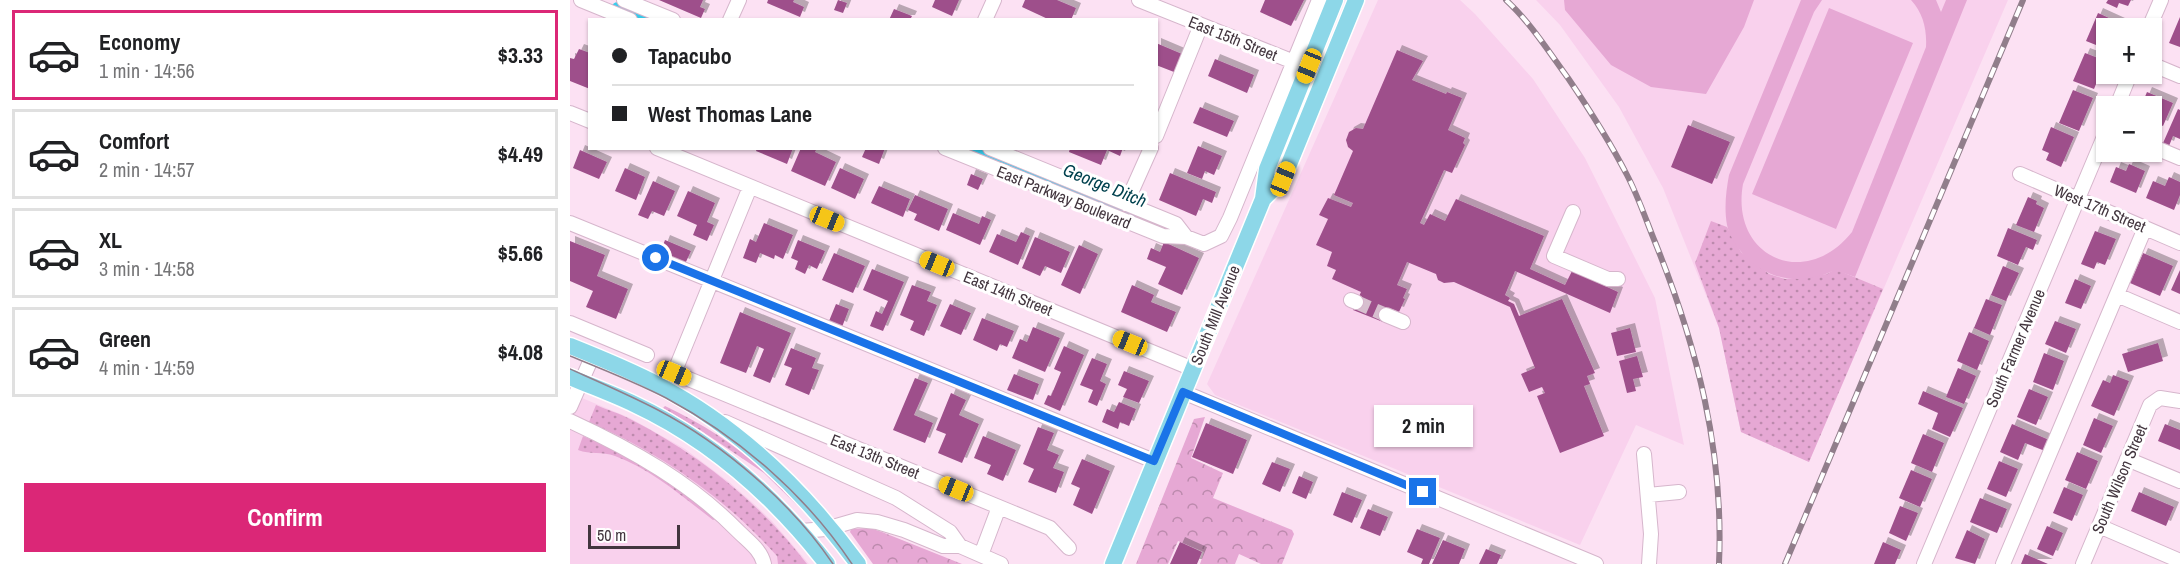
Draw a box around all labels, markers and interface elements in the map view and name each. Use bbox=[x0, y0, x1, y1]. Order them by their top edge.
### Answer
street label: East 15th Street bbox=[1185, 10, 1281, 66]
map controls bbox=[2096, 18, 2162, 162]
button: + bbox=[2096, 18, 2162, 84]
text: Economy bbox=[99, 27, 180, 57]
icon: car bbox=[27, 28, 81, 82]
text: $3.33 bbox=[498, 40, 543, 70]
text: Tapacubo bbox=[648, 41, 732, 71]
car bbox=[1294, 46, 1324, 86]
text: 1 min · 14:56 bbox=[99, 57, 195, 84]
button: − bbox=[2096, 96, 2162, 162]
text: West Thomas Lane bbox=[648, 99, 812, 129]
text: Comfort bbox=[99, 126, 169, 156]
icon: car bbox=[27, 127, 81, 181]
text: $4.49 bbox=[498, 139, 543, 169]
text: 2 min · 14:57 bbox=[99, 156, 195, 183]
water label: George Ditch bbox=[1060, 157, 1150, 213]
car bbox=[1268, 159, 1298, 199]
street label: East Parkway Boulevard bbox=[994, 160, 1134, 234]
street label: West 17th Street bbox=[2051, 179, 2149, 237]
car bbox=[807, 204, 847, 234]
text: XL bbox=[99, 225, 122, 255]
icon: car bbox=[27, 226, 81, 280]
text: $5.66 bbox=[498, 238, 543, 268]
route start bbox=[642, 244, 669, 271]
car bbox=[917, 249, 957, 279]
text: 3 min · 14:58 bbox=[99, 255, 195, 282]
street label: South Mill Avenue bbox=[1185, 262, 1245, 368]
street label: East 14th Street bbox=[960, 265, 1056, 321]
street label: South Farmer Avenue bbox=[1980, 285, 2050, 411]
text: Green bbox=[99, 324, 151, 354]
icon: car bbox=[27, 325, 81, 379]
car bbox=[1110, 328, 1150, 358]
text: $4.08 bbox=[498, 337, 543, 367]
text: 4 min · 14:59 bbox=[99, 354, 195, 381]
car bbox=[654, 358, 694, 388]
callout: 2 min bbox=[1374, 405, 1472, 447]
text: 2 min bbox=[1402, 412, 1445, 439]
street label: South Wilson Street bbox=[2086, 421, 2152, 537]
street label: East 13th Street bbox=[827, 428, 923, 484]
car bbox=[936, 474, 976, 504]
route end bbox=[1409, 478, 1436, 505]
button: Confirm bbox=[24, 483, 546, 552]
scale bar bbox=[588, 522, 680, 550]
text: 50 m bbox=[597, 524, 626, 546]

